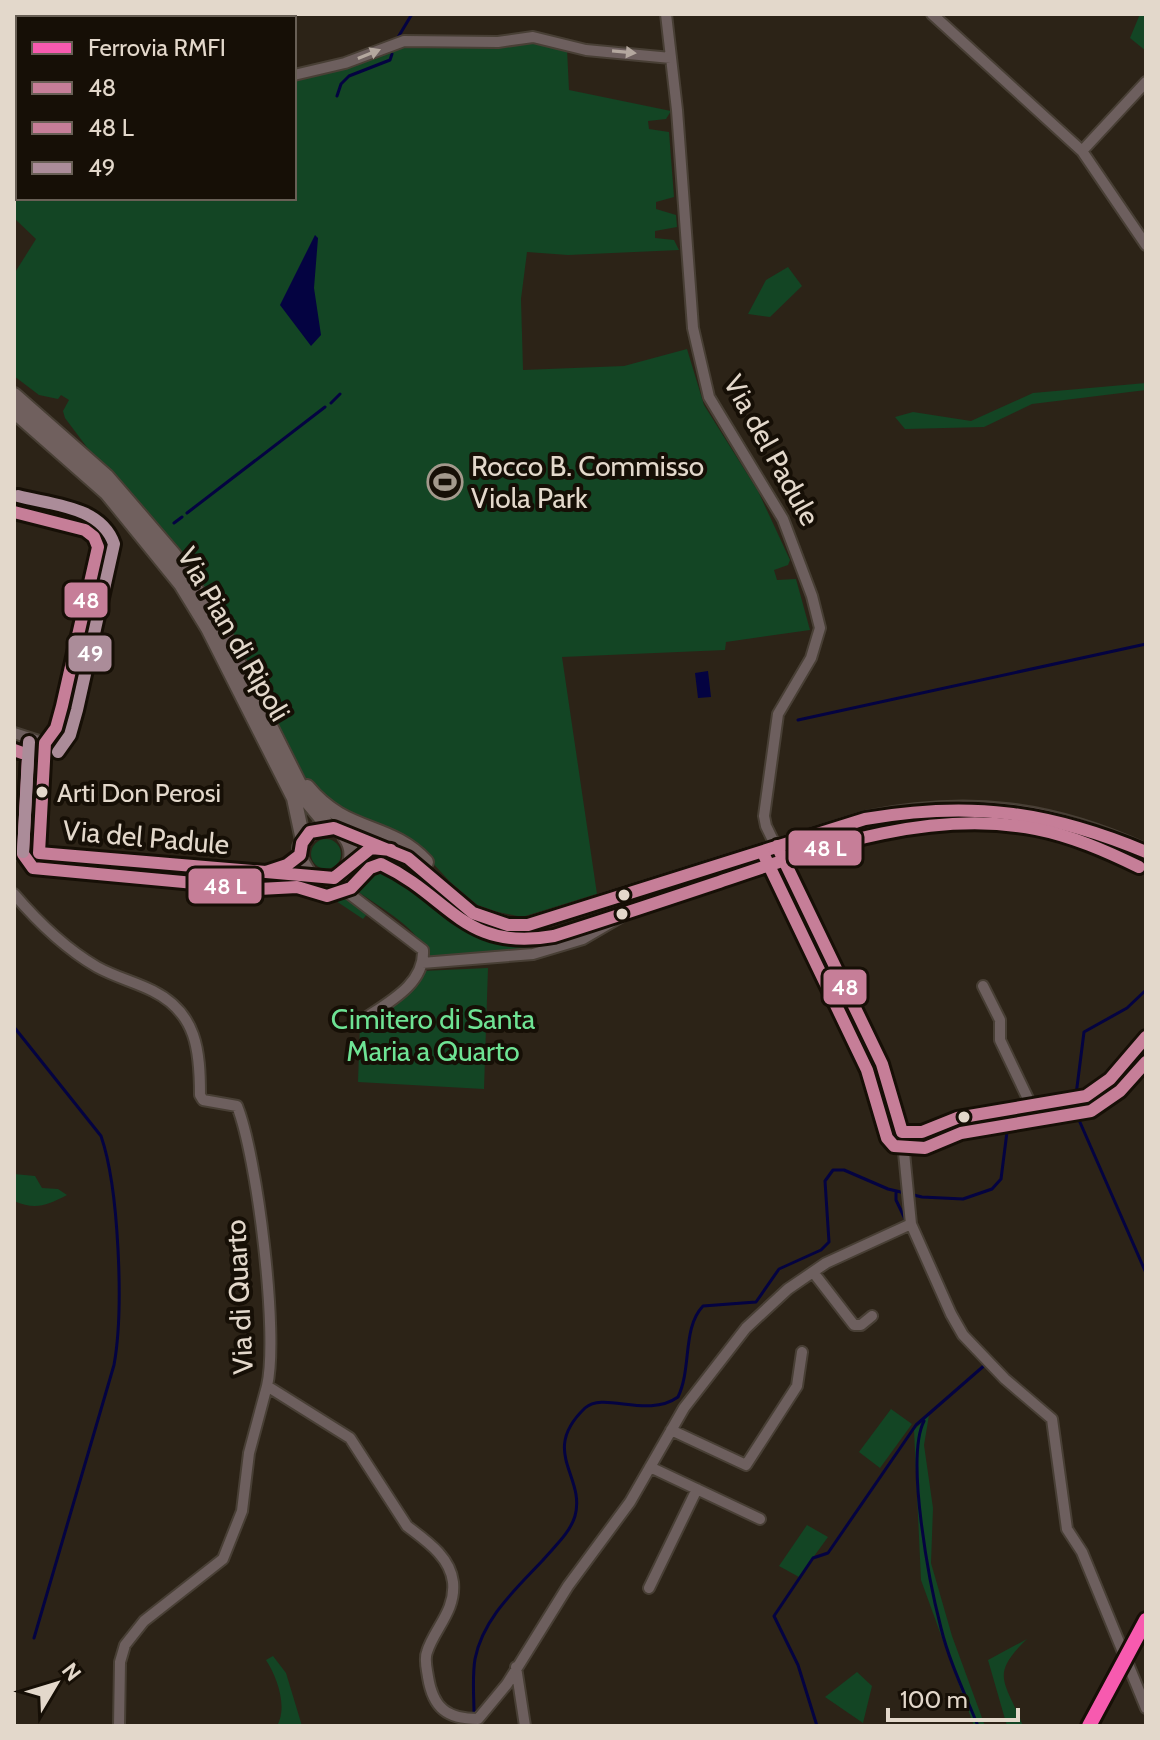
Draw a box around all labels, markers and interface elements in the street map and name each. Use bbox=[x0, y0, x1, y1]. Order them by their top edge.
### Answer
legend bbox=[16, 16, 296, 200]
text: Ferrovia RMFI bbox=[88, 33, 226, 62]
one-way arrow bbox=[612, 46, 637, 59]
one-way arrow bbox=[357, 47, 381, 60]
text: 48 bbox=[88, 73, 116, 102]
text: 48 L bbox=[88, 113, 134, 142]
text: 49 bbox=[88, 153, 116, 182]
street label: Via del Padule bbox=[717, 369, 827, 531]
place label: Rocco B. Commisso Viola Park bbox=[471, 449, 704, 515]
sports icon: Rocco B. Commisso Viola Park bbox=[426, 463, 464, 501]
street label: Via Pian di Ripoli bbox=[171, 541, 297, 727]
line badge: 48 bbox=[63, 581, 109, 619]
text: 48 bbox=[73, 587, 99, 614]
line badge: 49 bbox=[67, 634, 113, 673]
text: 49 bbox=[77, 640, 103, 667]
place label: Arti Don Perosi bbox=[57, 777, 221, 809]
marker: Arti Don Perosi bbox=[34, 784, 50, 800]
street label: Via del Padule bbox=[61, 813, 231, 861]
line badge: 48 L bbox=[787, 829, 863, 867]
text: 48 L bbox=[804, 835, 846, 862]
line badge: 48 L bbox=[187, 867, 263, 905]
text: 48 L bbox=[204, 873, 246, 900]
unlabelled marker bbox=[616, 887, 632, 903]
unlabelled marker bbox=[614, 906, 630, 922]
line badge: 48 bbox=[822, 968, 868, 1006]
text: 48 bbox=[832, 974, 858, 1001]
park label: Cimitero di Santa Maria a Quarto bbox=[331, 1002, 536, 1068]
unlabelled marker bbox=[956, 1109, 972, 1125]
street label: Via di Quarto bbox=[218, 1219, 260, 1375]
north arrow bbox=[16, 1644, 96, 1724]
text: N bbox=[56, 1658, 87, 1686]
scale bar bbox=[888, 1672, 1018, 1722]
text: 100 m bbox=[900, 1685, 968, 1714]

